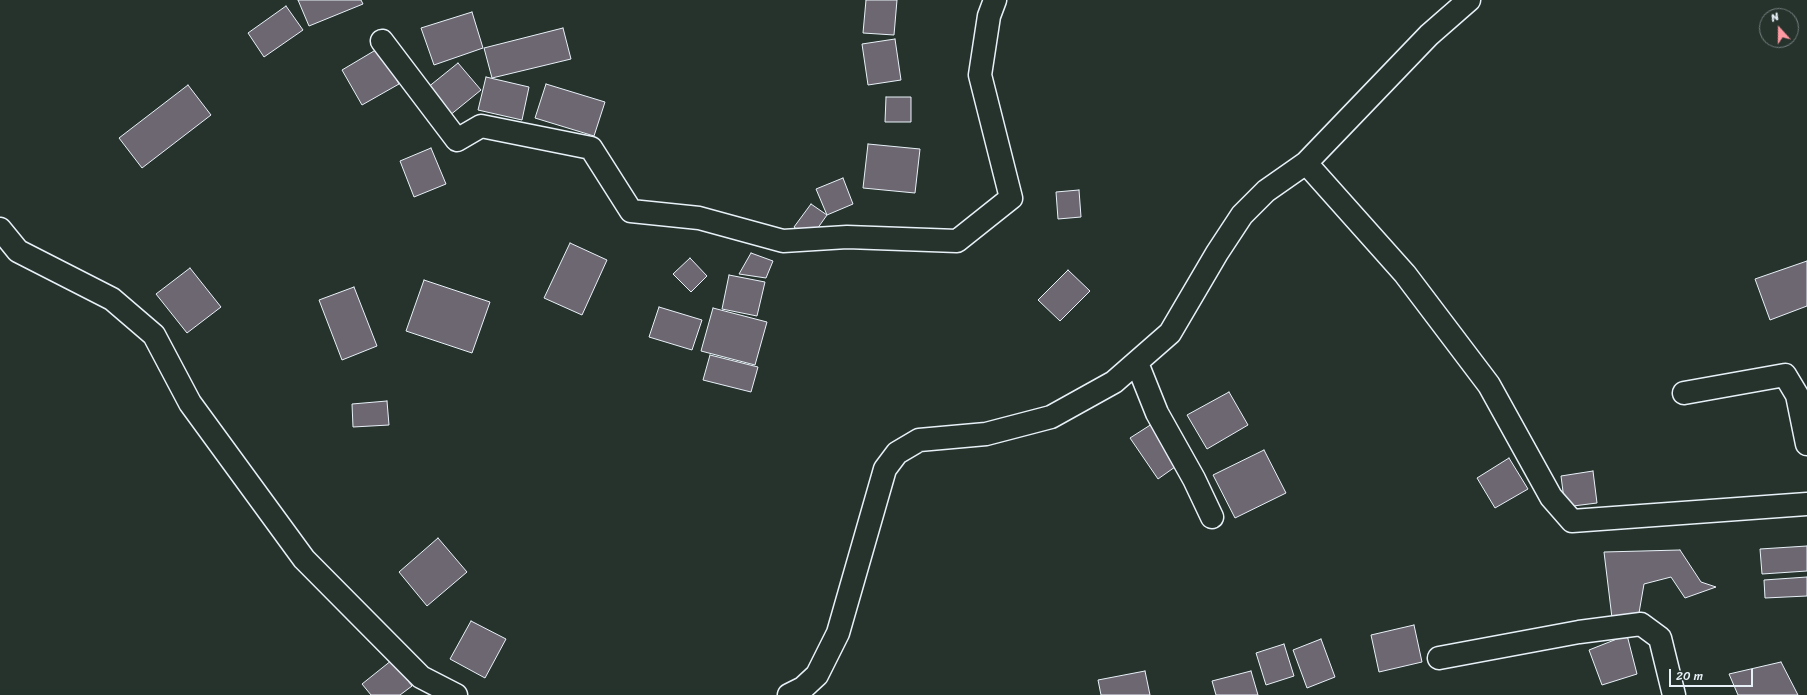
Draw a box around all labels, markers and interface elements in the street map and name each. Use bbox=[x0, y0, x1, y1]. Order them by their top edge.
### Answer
text: N bbox=[1768, 7, 1782, 27]
north arrow bbox=[1759, 8, 1799, 48]
scale bar bbox=[1671, 661, 1755, 687]
text: 20 m bbox=[1676, 665, 1703, 687]

